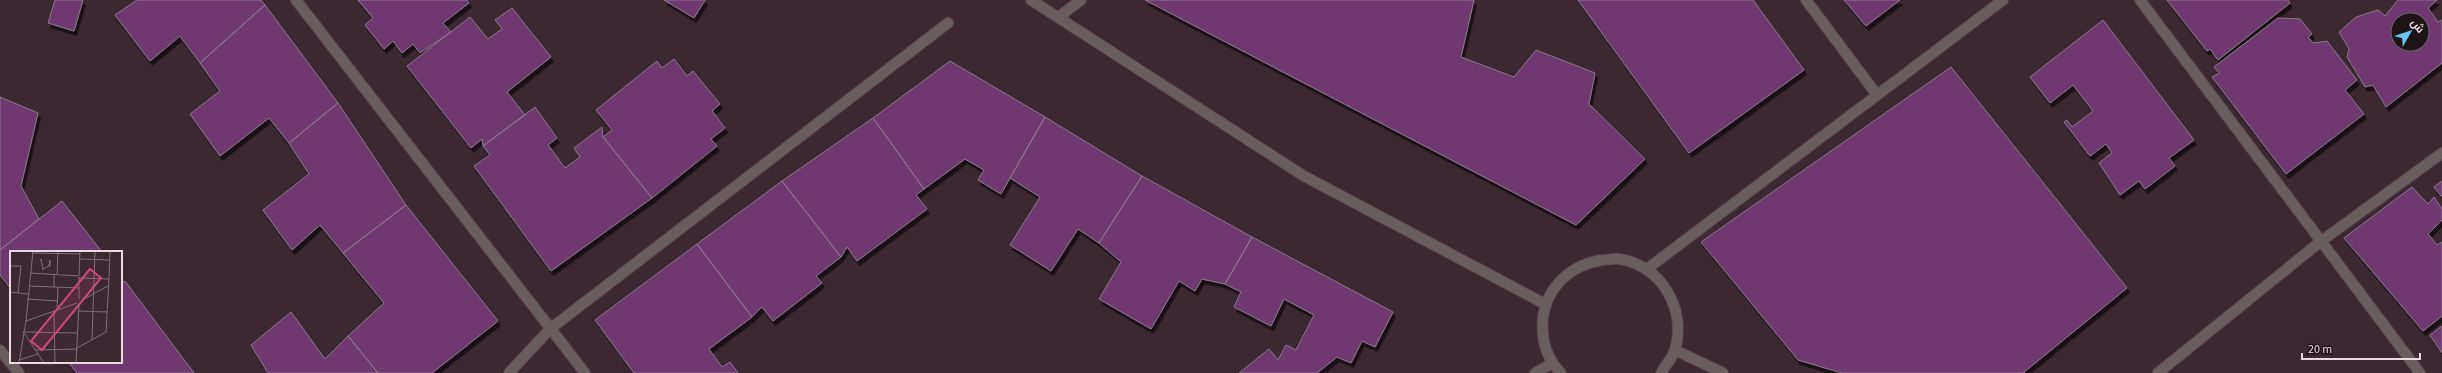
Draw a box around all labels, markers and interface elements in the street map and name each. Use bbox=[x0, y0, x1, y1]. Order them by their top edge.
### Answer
north arrow bbox=[2390, 12, 2430, 52]
text: ش bbox=[2407, 16, 2428, 36]
inset map bbox=[10, 251, 122, 363]
scale bar bbox=[2302, 335, 2420, 361]
text: 20 m bbox=[2308, 341, 2332, 358]

